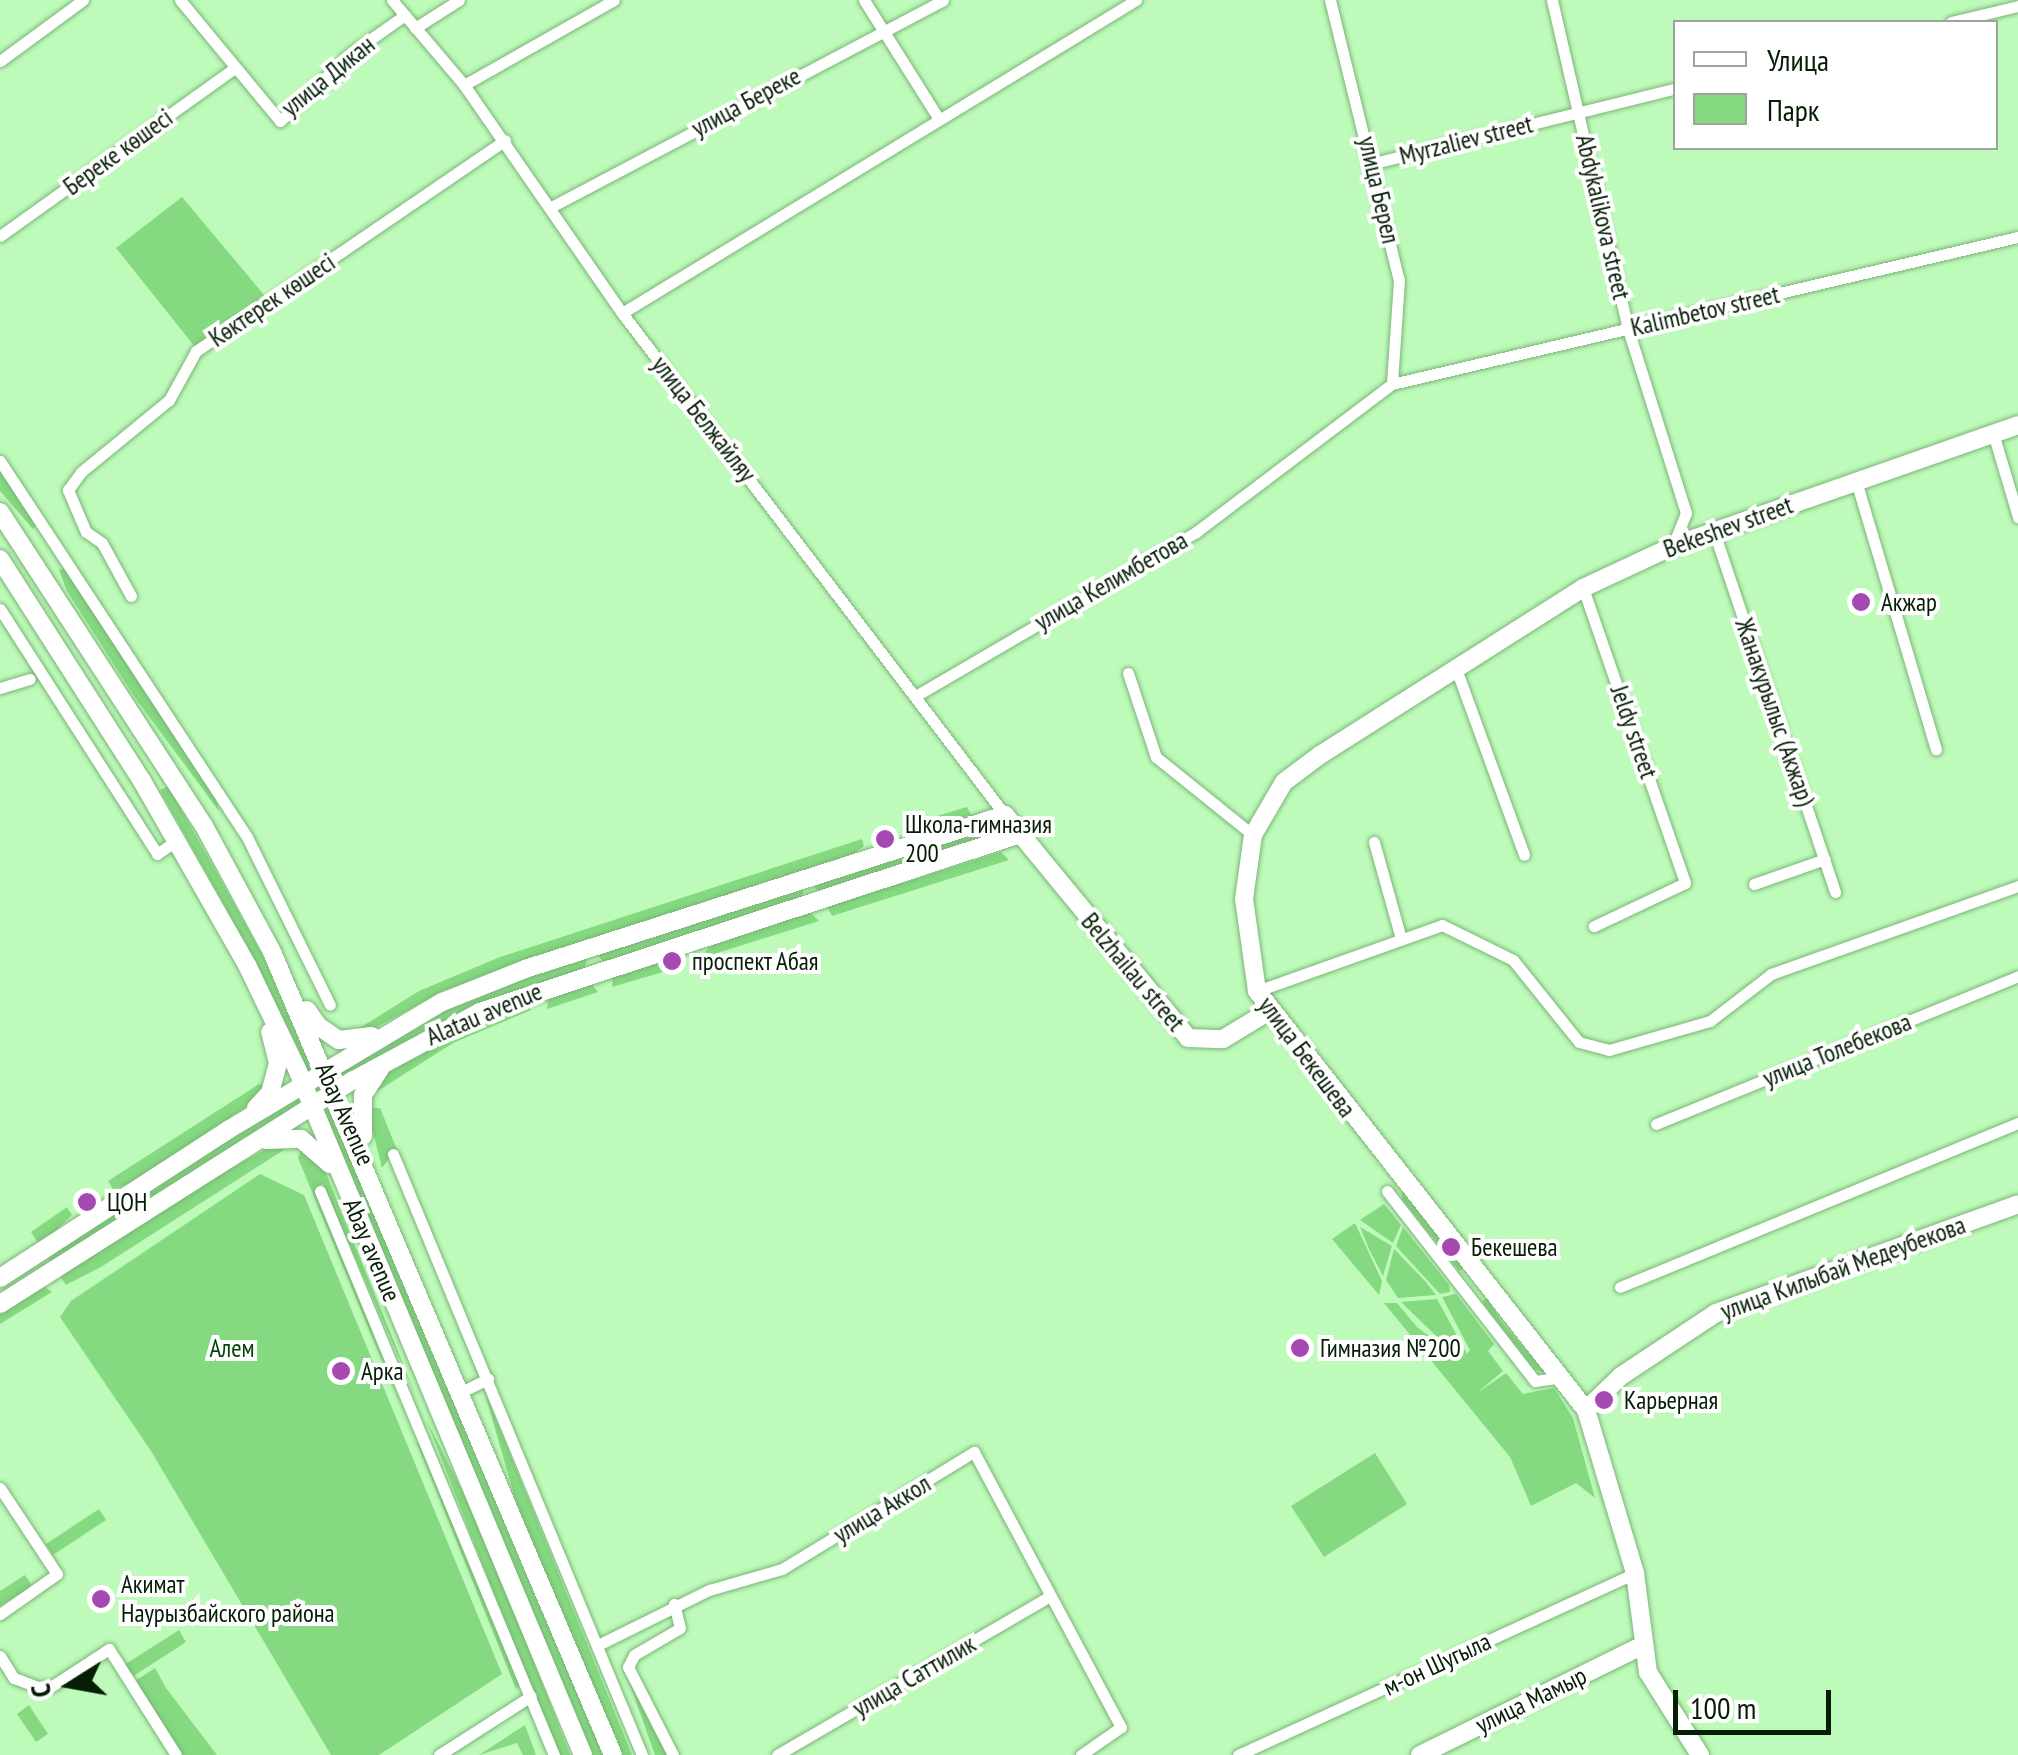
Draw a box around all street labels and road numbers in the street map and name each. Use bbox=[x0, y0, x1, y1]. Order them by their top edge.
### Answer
street label: улица Дикан bbox=[275, 29, 381, 123]
street label: улица Береке bbox=[686, 61, 806, 143]
street label: Береке көшесі bbox=[58, 102, 178, 202]
street label: Myrzaliev street bbox=[1396, 109, 1536, 171]
street label: Abdykalikova street bbox=[1569, 132, 1637, 302]
street label: улица Берел bbox=[1352, 134, 1406, 246]
street label: Көктерек көшесі bbox=[203, 247, 341, 353]
street label: Kalimbetov street bbox=[1627, 279, 1783, 343]
street label: улица Белжайляу bbox=[646, 350, 762, 488]
street label: Bekeshev street bbox=[1659, 490, 1797, 564]
street label: улица Келимбетова bbox=[1029, 525, 1193, 637]
street label: Жанакурылыс (Акжар) bbox=[1729, 615, 1821, 809]
street label: Jeldy street bbox=[1604, 681, 1664, 783]
street label: Belzhailau street bbox=[1075, 907, 1191, 1037]
street label: Alatau avenue bbox=[422, 976, 546, 1052]
street label: улица Бекешева bbox=[1252, 991, 1362, 1123]
street label: улица Толебекова bbox=[1758, 1007, 1916, 1093]
street label: Abay Avenue bbox=[309, 1057, 381, 1171]
street label: Abay avenue bbox=[337, 1194, 407, 1306]
street label: улица Килыбай Медеубекова bbox=[1717, 1210, 1969, 1326]
street label: улица Аккол bbox=[828, 1468, 936, 1550]
street label: м-он Шугыла bbox=[1378, 1626, 1496, 1702]
street label: улица Саттилик bbox=[847, 1629, 981, 1723]
street label: улица Мамыр bbox=[1471, 1660, 1591, 1740]

